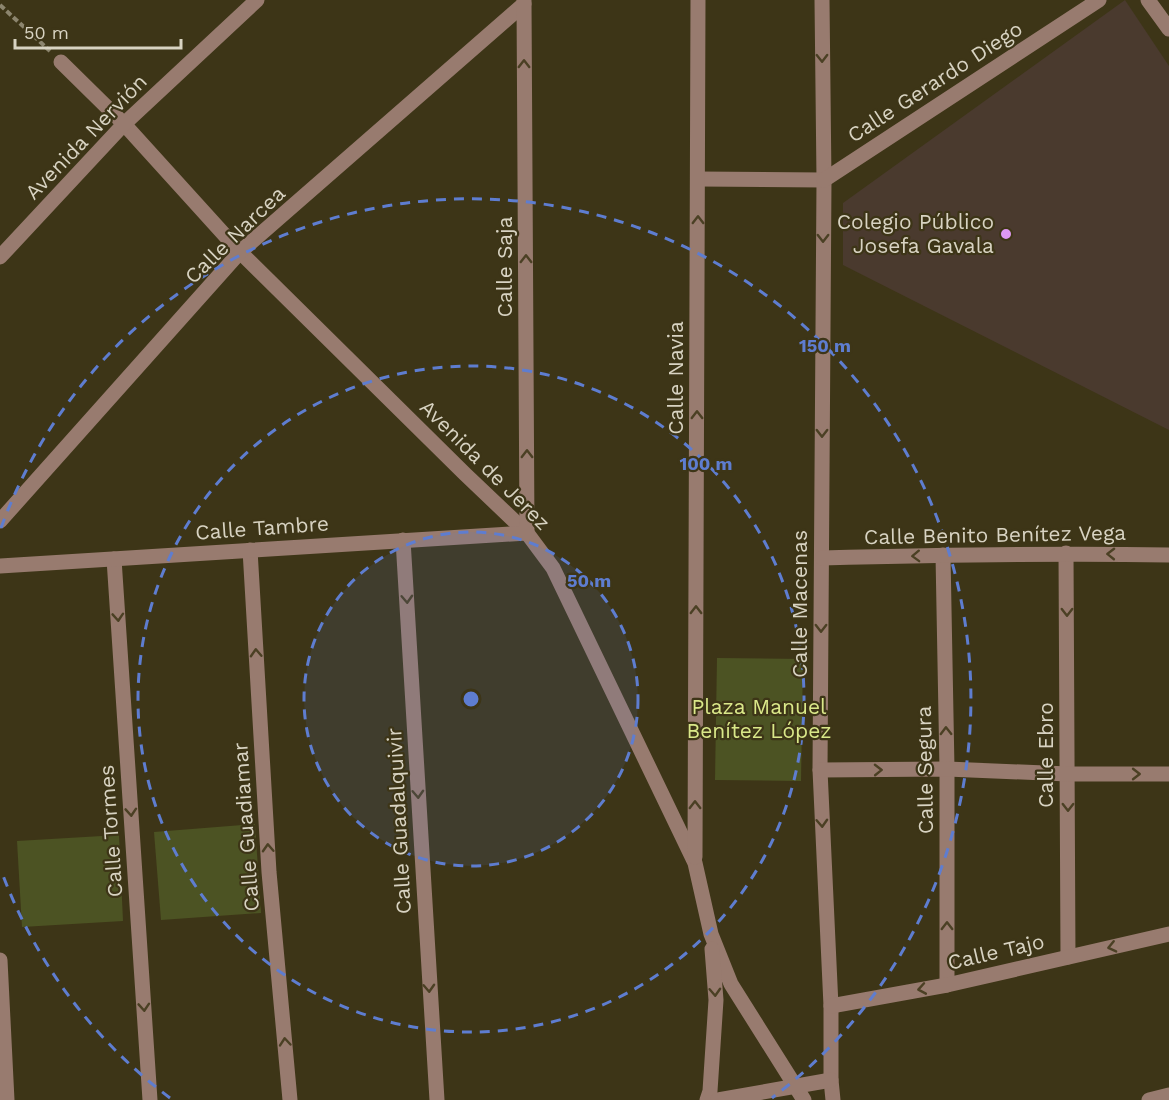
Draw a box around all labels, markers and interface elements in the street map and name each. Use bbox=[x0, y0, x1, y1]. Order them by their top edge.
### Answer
scale bar bbox=[15, 12, 182, 50]
street label: Calle Gerardo Diego bbox=[843, 16, 1027, 148]
text: 50 m bbox=[24, 22, 69, 43]
one-way arrow bbox=[816, 54, 828, 63]
one-way arrow bbox=[518, 59, 530, 68]
street label: Avenida Nervión bbox=[19, 69, 152, 205]
street label: Calle Narcea bbox=[179, 181, 290, 289]
place label: Colegio Público Josefa Gavala bbox=[837, 209, 994, 258]
one-way arrow bbox=[691, 215, 704, 224]
street label: Calle Saja bbox=[492, 216, 517, 318]
marker: Colegio Público Josefa Gavala bbox=[999, 227, 1013, 241]
one-way arrow bbox=[817, 234, 829, 243]
one-way arrow bbox=[519, 254, 532, 263]
street label: Calle Navia bbox=[663, 321, 688, 435]
text: 150 m bbox=[799, 335, 851, 356]
street label: Avenida de Jerez bbox=[415, 394, 556, 535]
one-way arrow bbox=[691, 410, 703, 419]
one-way arrow bbox=[816, 429, 828, 438]
one-way arrow bbox=[521, 449, 533, 458]
text: 100 m bbox=[679, 453, 733, 474]
street label: Calle Tambre bbox=[194, 510, 330, 545]
street label: Calle Benito Benítez Vega bbox=[864, 520, 1126, 549]
street label: Calle Macenas bbox=[787, 530, 812, 678]
one-way arrow bbox=[1106, 548, 1115, 560]
one-way arrow bbox=[911, 549, 920, 562]
text: 50 m bbox=[567, 570, 611, 591]
one-way arrow bbox=[400, 594, 413, 603]
one-way arrow bbox=[690, 605, 702, 614]
one-way arrow bbox=[1061, 607, 1073, 616]
one-way arrow bbox=[112, 613, 125, 622]
one-way arrow bbox=[815, 624, 827, 633]
one-way arrow bbox=[250, 648, 263, 657]
centre of rings bbox=[461, 689, 481, 709]
park label: Plaza Manuel Benítez López bbox=[686, 694, 832, 743]
street label: Calle Ebro bbox=[1033, 702, 1058, 808]
street label: Calle Segura bbox=[911, 706, 938, 834]
street label: Calle Guadalquivir bbox=[381, 727, 416, 915]
one-way arrow bbox=[940, 727, 953, 736]
street label: Calle Guadiamar bbox=[227, 741, 264, 912]
street label: Calle Tormes bbox=[93, 764, 128, 898]
one-way arrow bbox=[874, 764, 883, 776]
one-way arrow bbox=[1132, 768, 1141, 780]
one-way arrow bbox=[411, 789, 424, 798]
one-way arrow bbox=[689, 800, 701, 809]
one-way arrow bbox=[1062, 802, 1074, 811]
one-way arrow bbox=[124, 807, 137, 816]
one-way arrow bbox=[816, 819, 829, 828]
one-way arrow bbox=[262, 843, 275, 852]
one-way arrow bbox=[941, 922, 953, 931]
street label: Calle Tajo bbox=[945, 928, 1047, 975]
one-way arrow bbox=[1107, 939, 1117, 952]
one-way arrow bbox=[917, 983, 926, 995]
one-way arrow bbox=[423, 984, 436, 993]
one-way arrow bbox=[708, 988, 721, 997]
one-way arrow bbox=[137, 1002, 150, 1011]
one-way arrow bbox=[279, 1037, 292, 1046]

